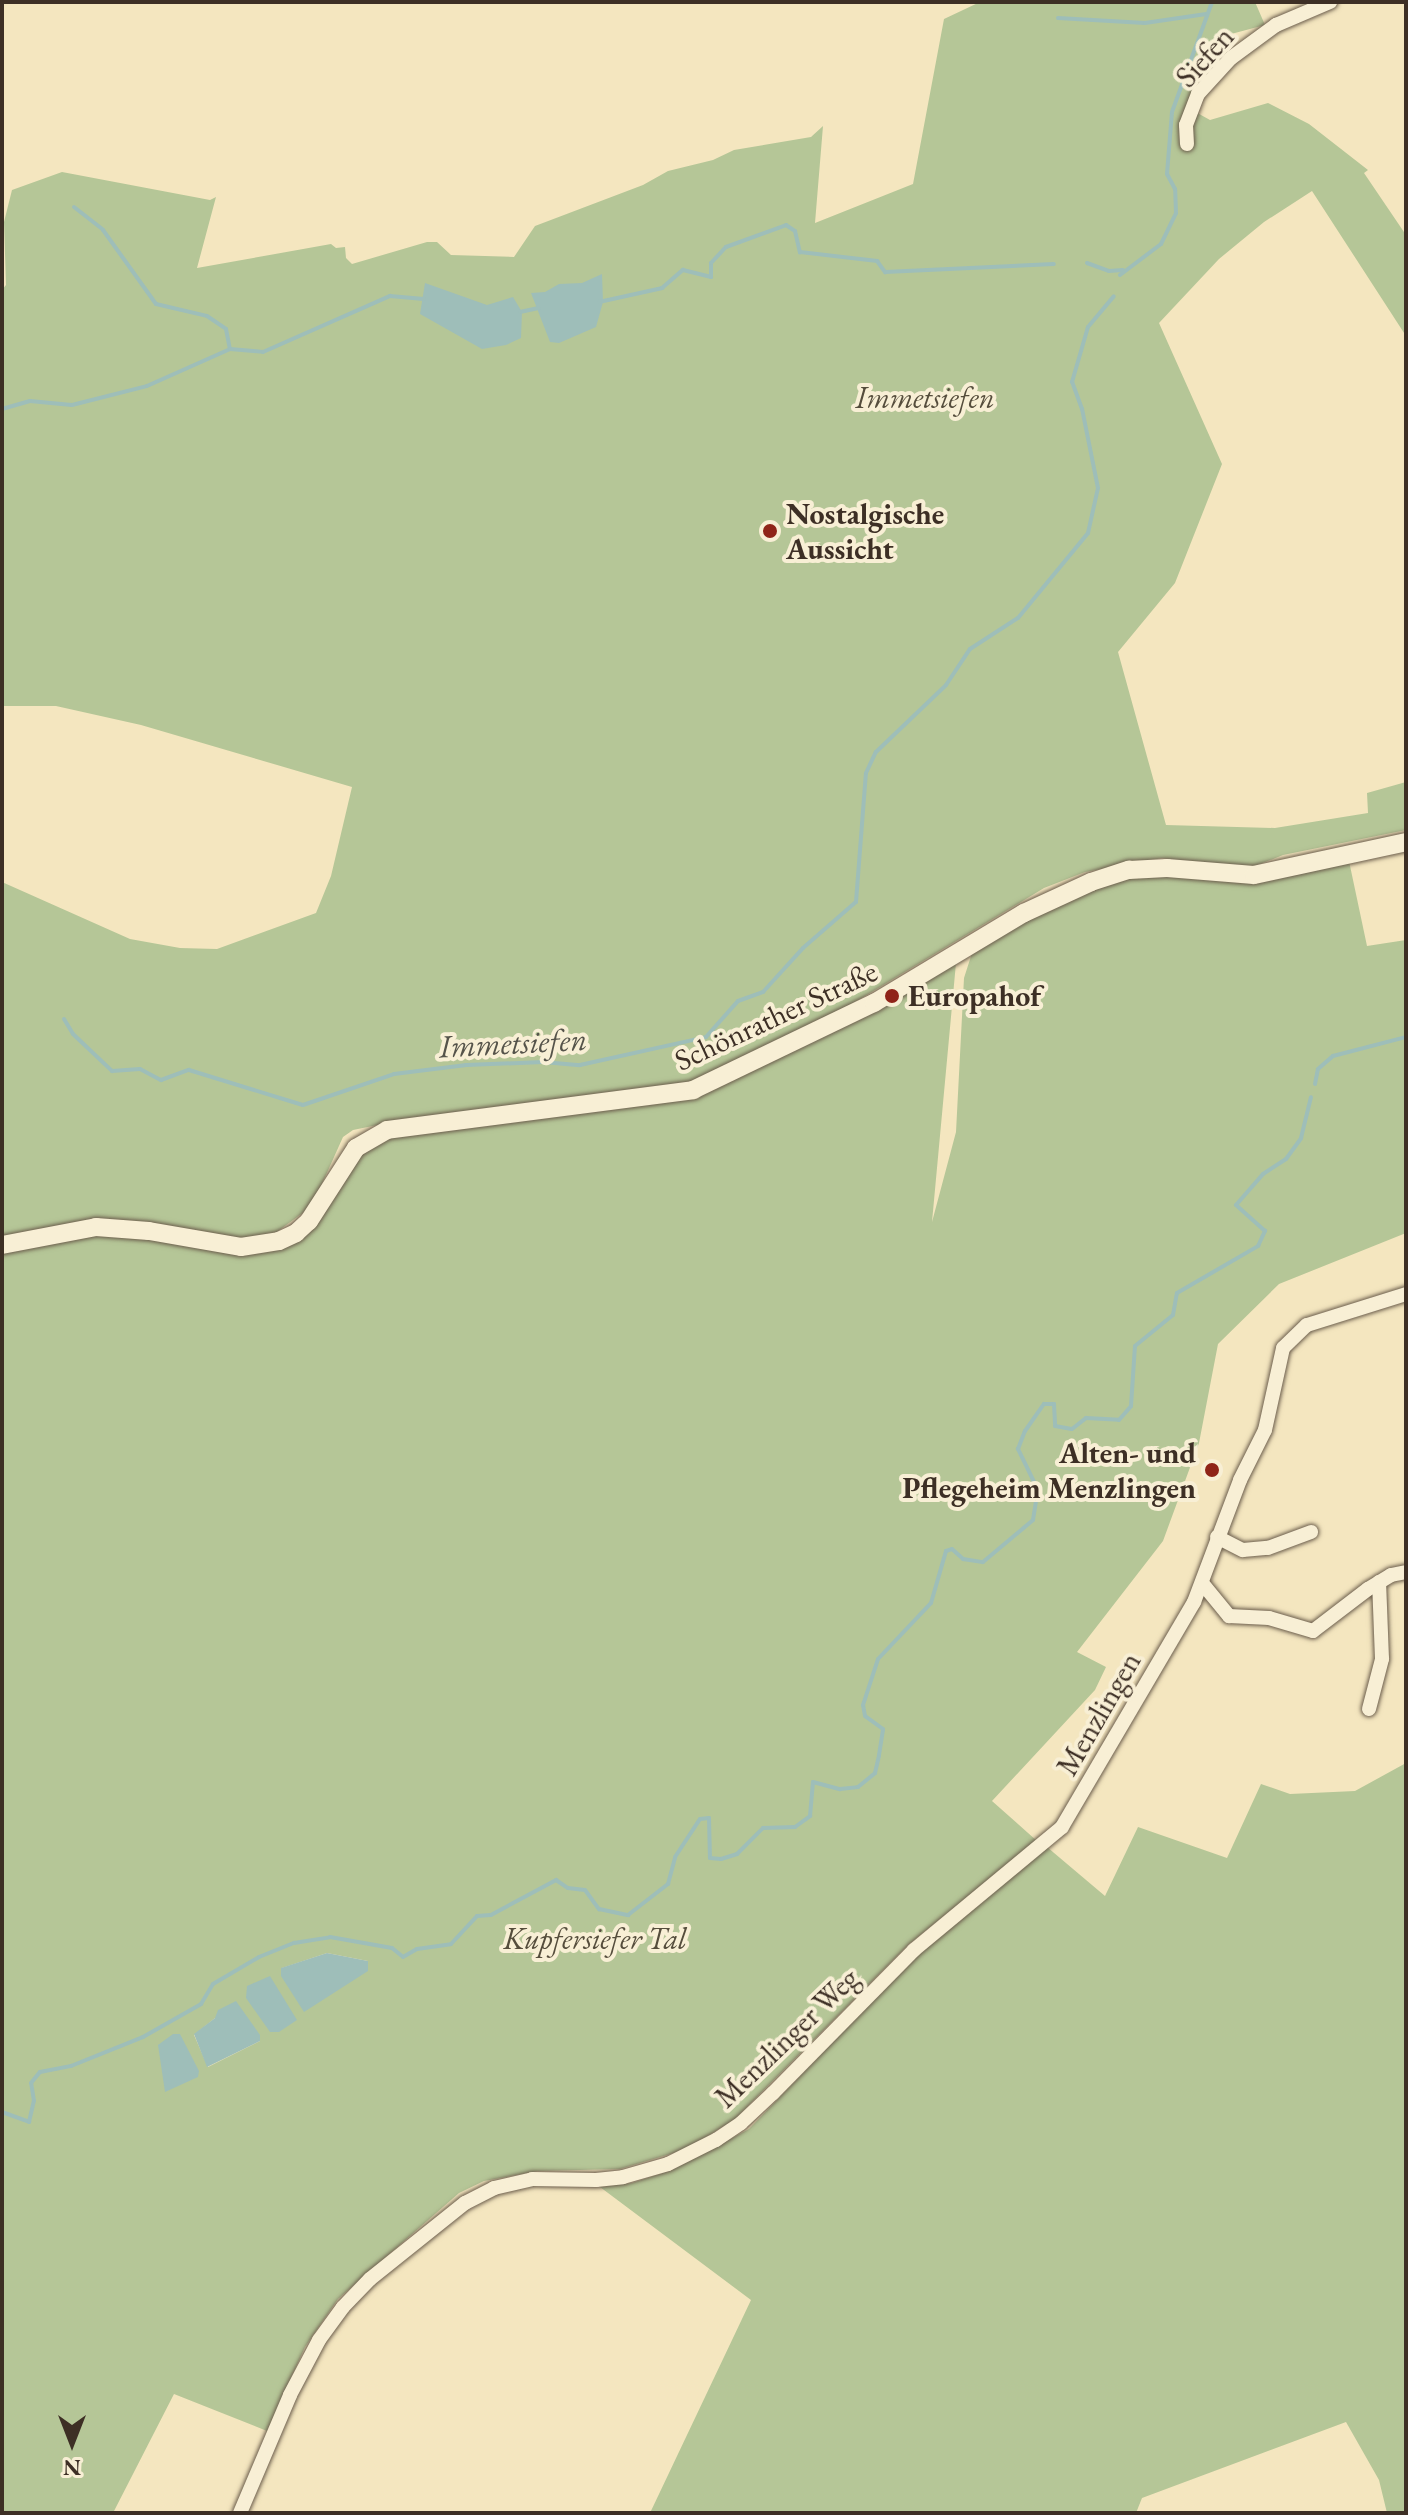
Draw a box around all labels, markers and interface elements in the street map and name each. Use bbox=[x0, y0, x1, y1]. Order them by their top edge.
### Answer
street label: Siefen bbox=[1168, 19, 1242, 95]
park label: Immetsiefen bbox=[856, 380, 994, 416]
place label: Nostalgische Aussicht bbox=[786, 496, 944, 566]
marker: Nostalgische Aussicht bbox=[761, 522, 779, 540]
street label: Schönrather Straße bbox=[669, 953, 883, 1079]
place label: Europahof bbox=[908, 978, 1041, 1014]
marker: Europahof bbox=[883, 987, 901, 1005]
water label: Immetsiefen bbox=[438, 1020, 588, 1066]
place label: Alten- und Pflegeheim Menzlingen bbox=[902, 1435, 1196, 1506]
marker: Alten- und Pflegeheim Menzlingen bbox=[1203, 1461, 1221, 1479]
street label: Menzlingen bbox=[1049, 1646, 1149, 1782]
park label: Kupfersiefer Tal bbox=[503, 1921, 687, 1957]
street label: Menzlinger Weg bbox=[708, 1961, 866, 2115]
north arrow bbox=[32, 2403, 112, 2483]
text: N bbox=[63, 2453, 81, 2482]

